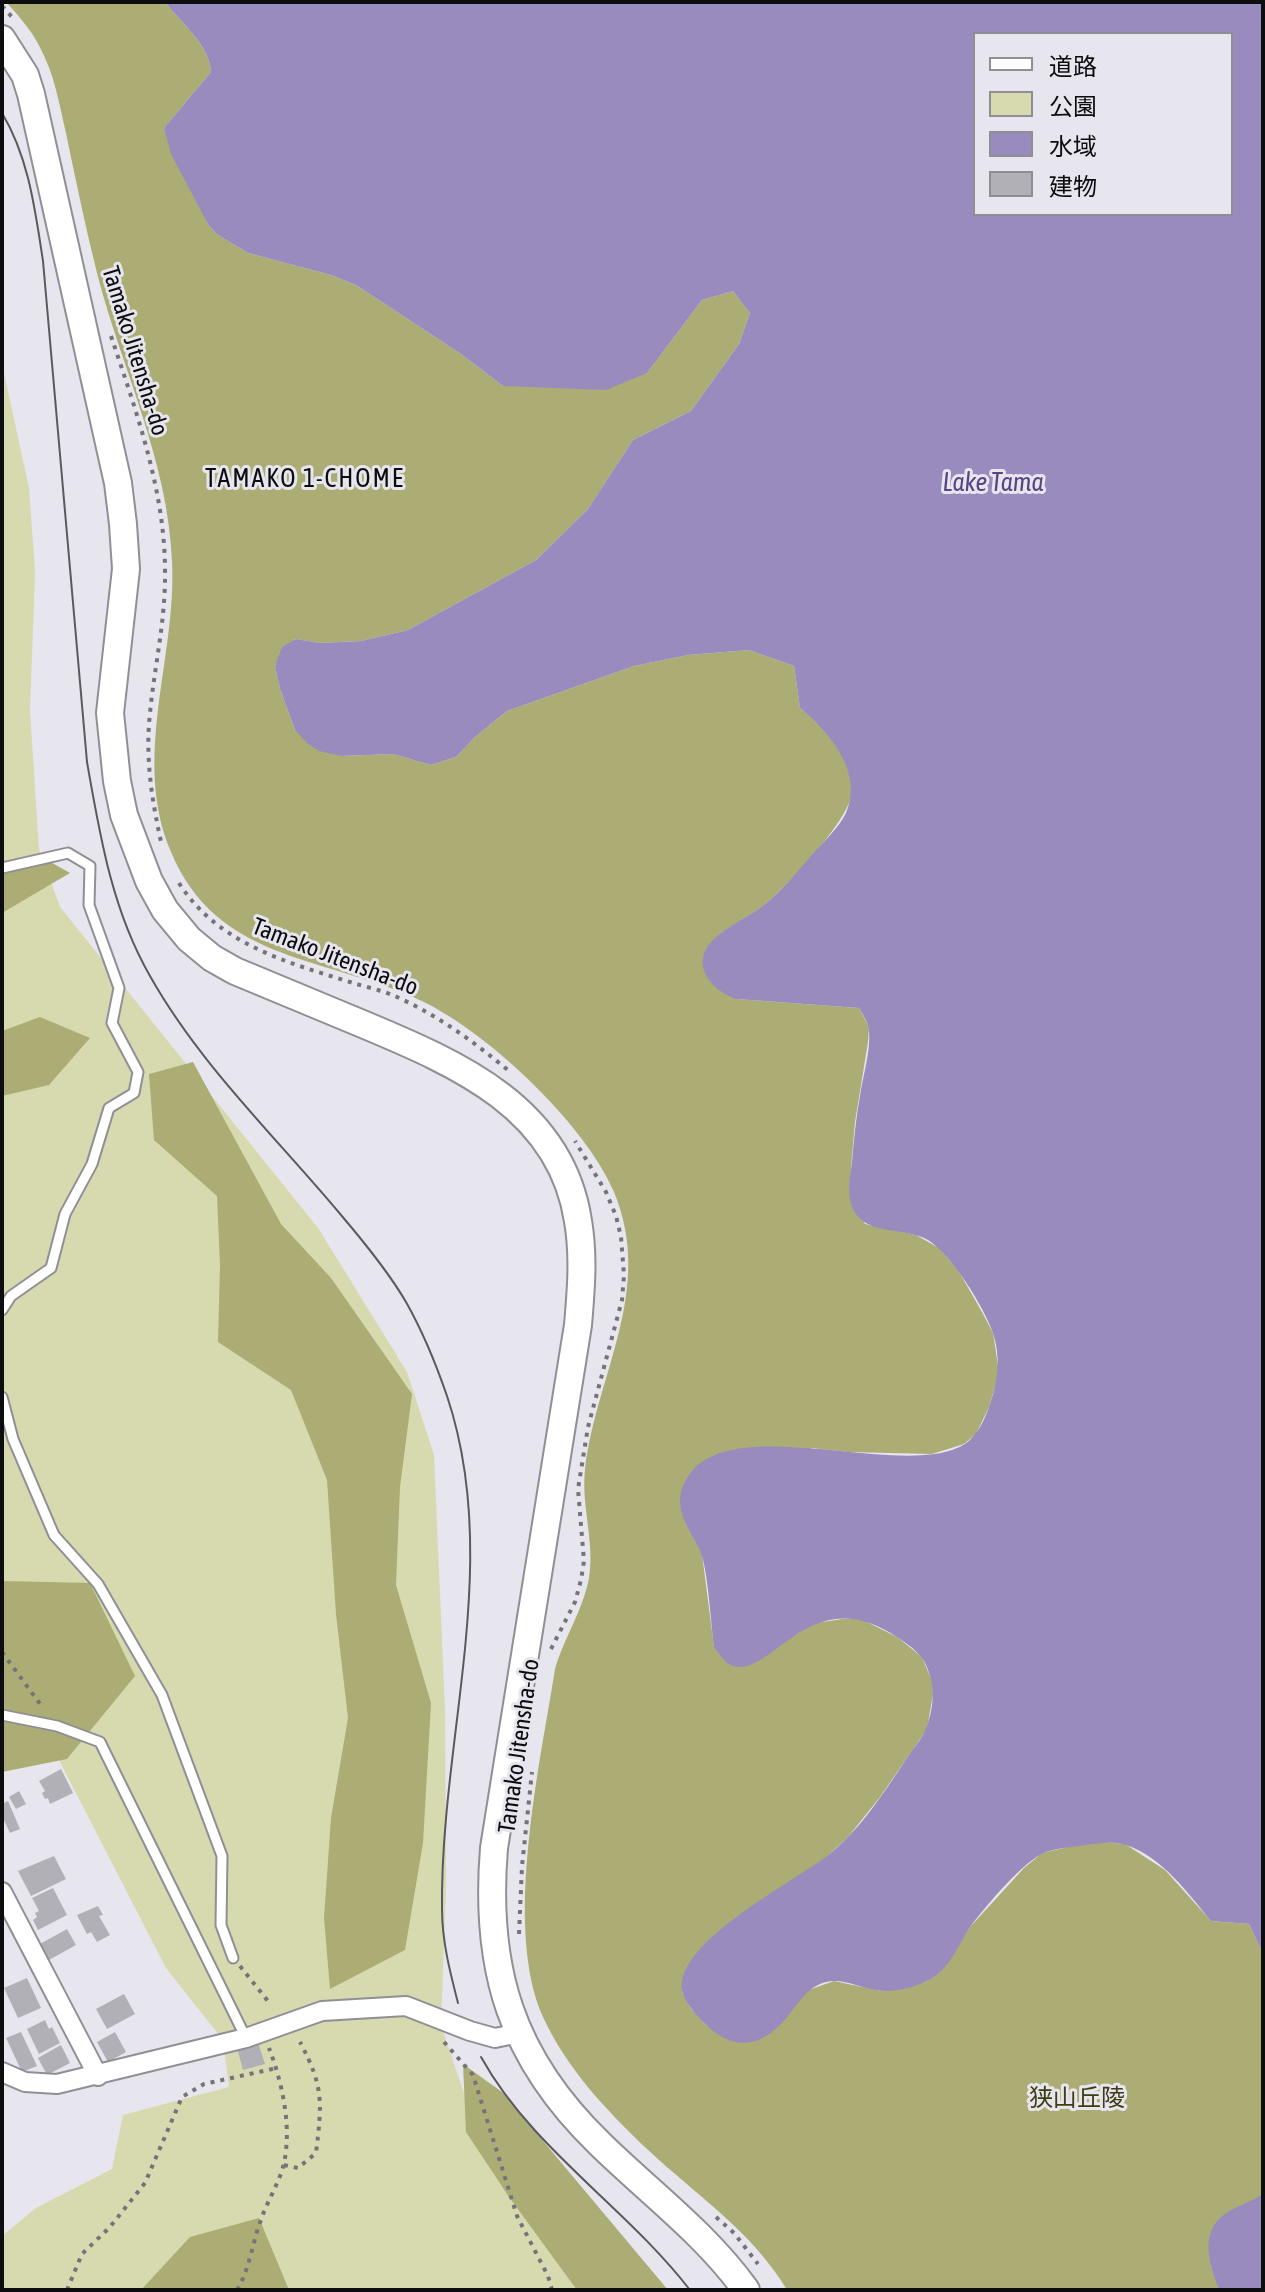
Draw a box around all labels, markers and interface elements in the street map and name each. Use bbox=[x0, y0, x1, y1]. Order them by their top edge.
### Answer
legend bbox=[973, 32, 1233, 216]
text: 道路 bbox=[1049, 53, 1097, 80]
text: 公園 bbox=[1049, 93, 1097, 120]
text: 水域 bbox=[1049, 133, 1097, 160]
text: 建物 bbox=[1049, 173, 1097, 200]
street label: Tamako Jitensha-do bbox=[96, 263, 174, 439]
district label: TAMAKO 1-CHOME bbox=[205, 463, 405, 495]
water label: Lake Tama bbox=[942, 467, 1044, 499]
street label: Tamako Jitensha-do bbox=[248, 912, 422, 1002]
street label: Tamako Jitensha-do bbox=[493, 1657, 545, 1835]
park label: 狭山丘陵 bbox=[1029, 2084, 1125, 2112]

